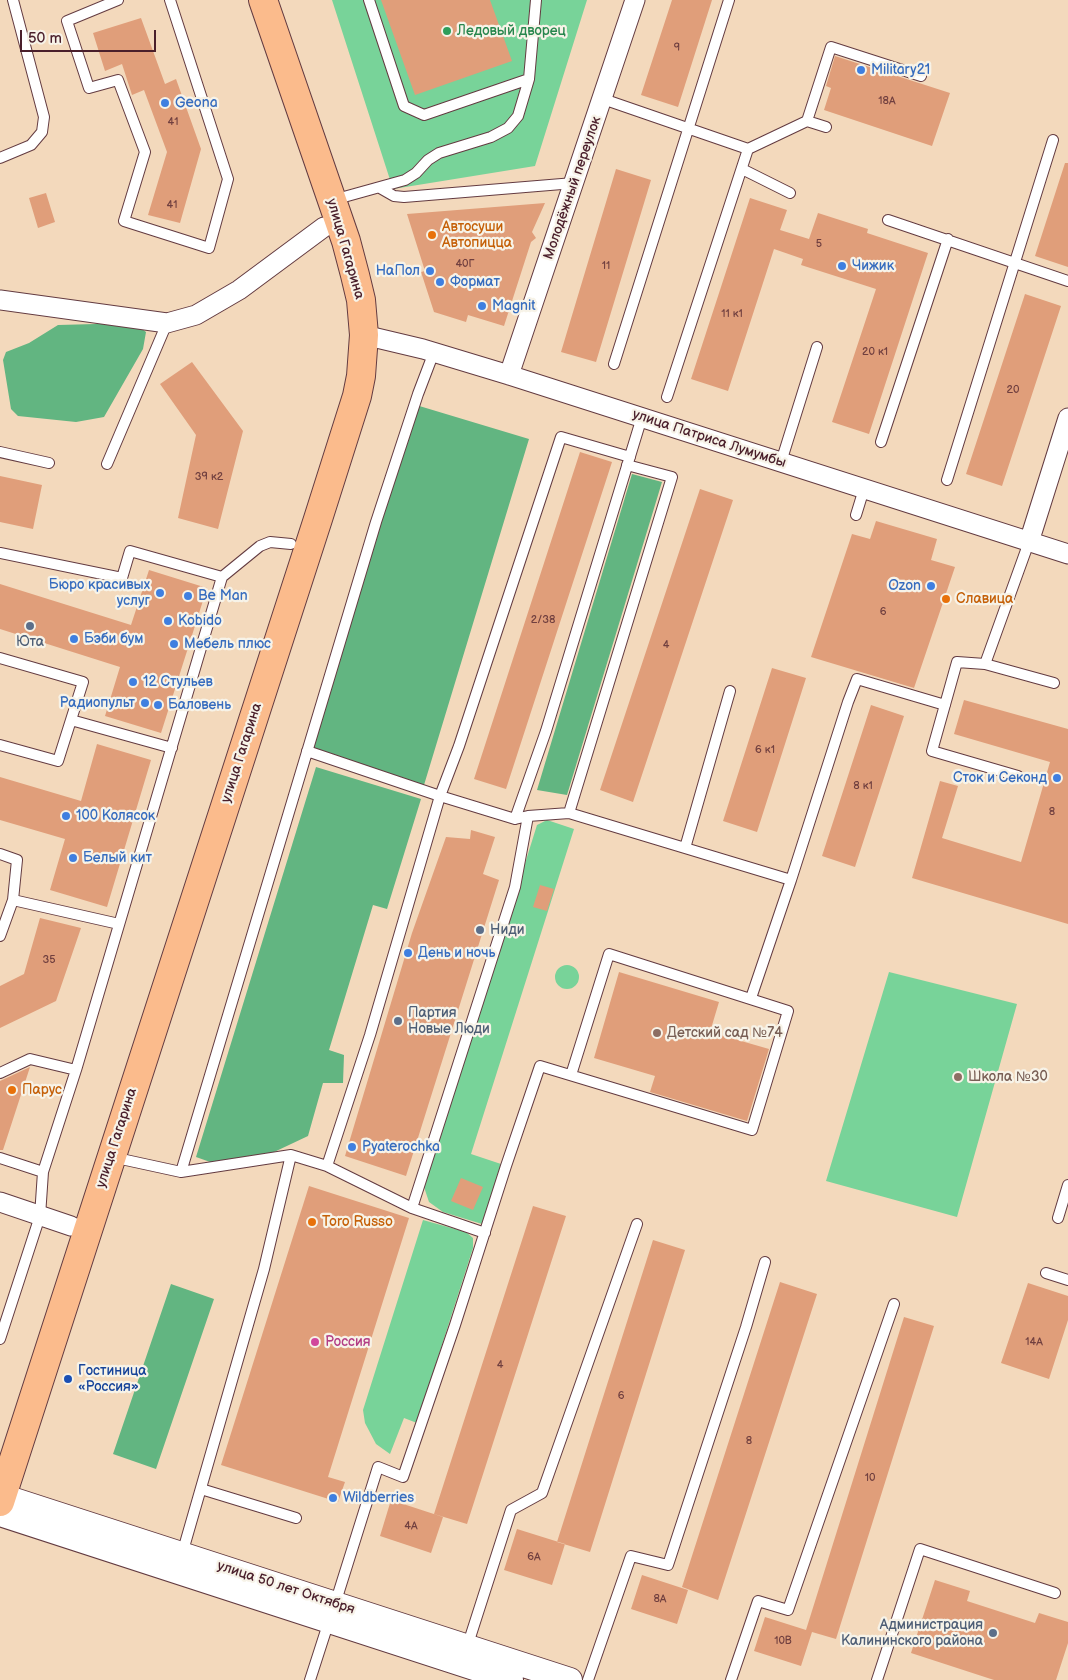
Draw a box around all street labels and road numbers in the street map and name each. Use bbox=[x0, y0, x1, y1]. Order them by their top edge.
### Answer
street label: Молодёжный переулок bbox=[541, 114, 605, 262]
street label: улица Гагарина bbox=[323, 197, 367, 301]
street label: улица Патриса Лумумбы bbox=[630, 406, 788, 472]
street label: улица Гагарина bbox=[218, 701, 266, 805]
street label: улица Гагарина bbox=[93, 1086, 141, 1190]
street label: улица 50 лет Октября bbox=[215, 1558, 357, 1618]

